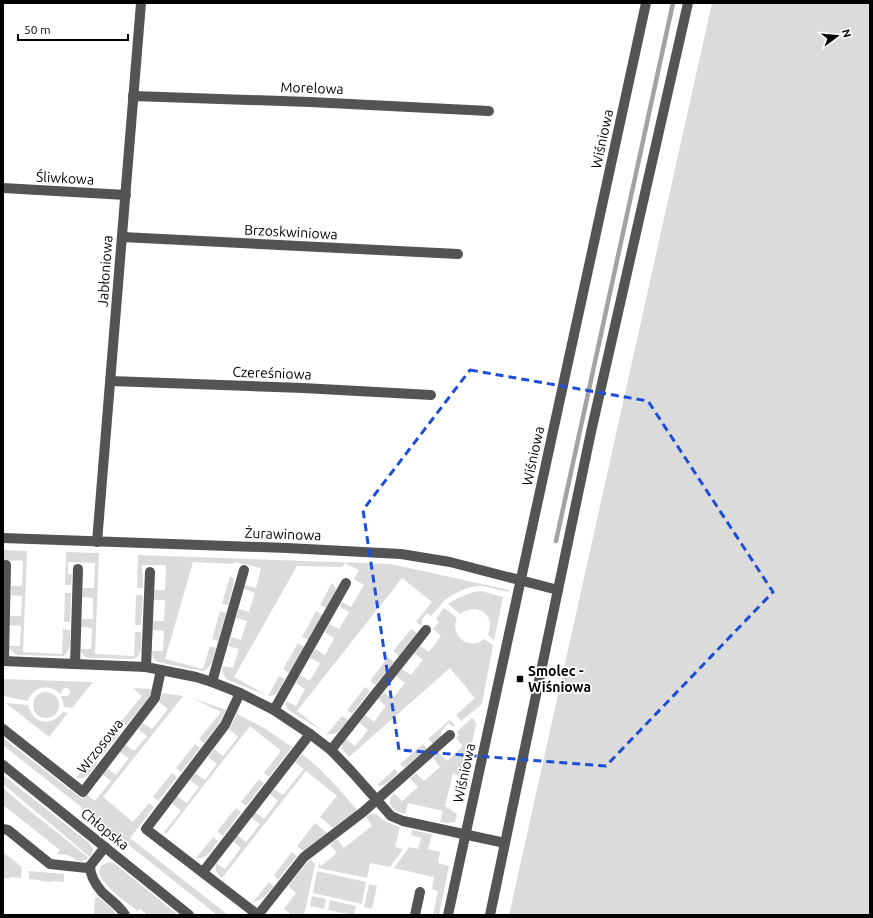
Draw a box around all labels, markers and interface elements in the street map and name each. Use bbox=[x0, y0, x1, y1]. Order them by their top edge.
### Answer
scale bar bbox=[18, 16, 128, 42]
north arrow bbox=[817, 16, 857, 56]
text: 50 m bbox=[24, 23, 51, 36]
text: N bbox=[840, 28, 854, 39]
street label: Morelowa bbox=[280, 79, 344, 97]
street label: Wiśniowa bbox=[588, 108, 616, 170]
street label: Śliwkowa bbox=[35, 167, 95, 188]
street label: Brzoskwiniowa bbox=[244, 222, 338, 242]
street label: Jabłoniowa bbox=[95, 235, 115, 307]
street label: Czereśniowa bbox=[232, 364, 312, 382]
street label: Wiśniowa bbox=[519, 425, 547, 487]
street label: Żurawinowa bbox=[244, 525, 322, 543]
place label: Smolec - Wiśniowa bbox=[528, 663, 591, 695]
marker: Smolec - Wiśniowa bbox=[515, 674, 525, 684]
street label: Wrzosowa bbox=[74, 716, 126, 776]
street label: Wiśniowa bbox=[450, 742, 478, 804]
street label: Chłopska bbox=[78, 805, 132, 853]

